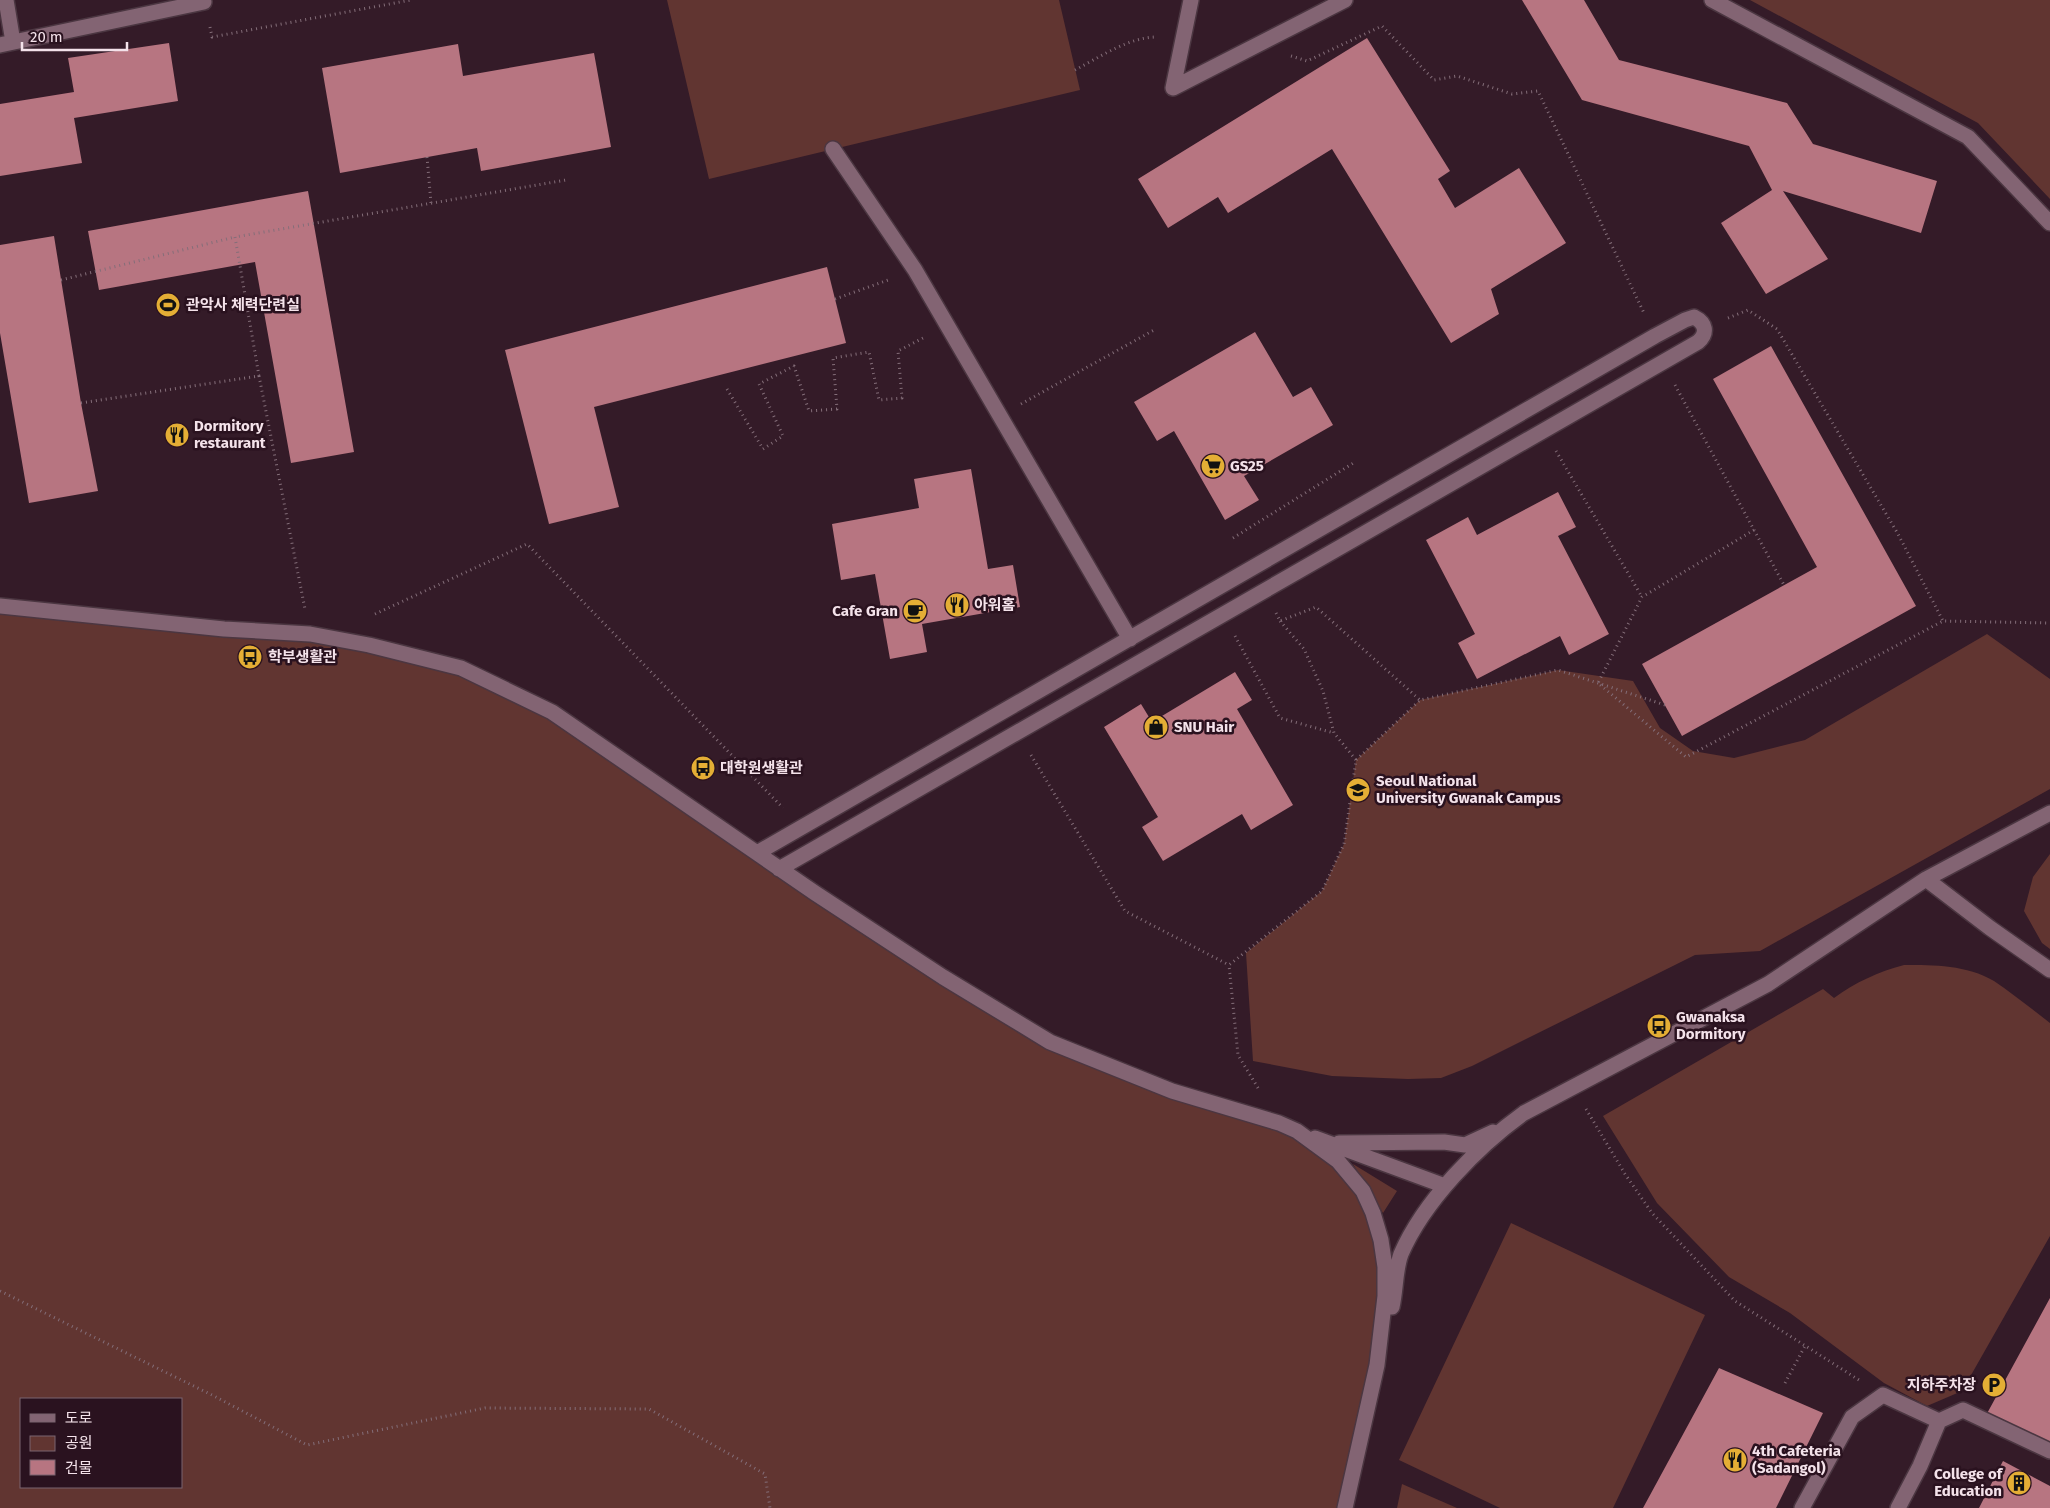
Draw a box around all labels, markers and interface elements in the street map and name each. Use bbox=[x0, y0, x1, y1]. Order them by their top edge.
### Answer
scale bar bbox=[22, 20, 128, 52]
text: 20 m bbox=[30, 28, 63, 46]
sports icon: 관악사 체력단련실 bbox=[155, 292, 181, 318]
place label: 관악사 체력단련실 bbox=[186, 296, 300, 314]
place label: Dormitory restaurant bbox=[194, 417, 266, 452]
restaurant icon: Dormitory restaurant bbox=[164, 422, 190, 448]
supermarket icon: GS25 bbox=[1200, 453, 1226, 479]
place label: GS25 bbox=[1230, 457, 1264, 475]
restaurant icon: 아워홈 bbox=[944, 592, 970, 618]
place label: 아워홈 bbox=[974, 596, 1016, 614]
cafe icon: Cafe Gran bbox=[902, 598, 928, 624]
place label: Cafe Gran bbox=[832, 602, 898, 620]
bus stop icon: 학부생활관 bbox=[237, 644, 263, 670]
place label: 학부생활관 bbox=[268, 648, 337, 666]
shop icon: SNU Hair bbox=[1143, 714, 1169, 740]
place label: SNU Hair bbox=[1174, 718, 1235, 736]
bus stop icon: 대학원생활관 bbox=[690, 755, 716, 781]
place label: 대학원생활관 bbox=[720, 759, 803, 777]
place label: Seoul National University Gwanak Campus bbox=[1376, 772, 1561, 807]
school or university icon: Seoul National University Gwanak Campus bbox=[1345, 777, 1371, 803]
place label: Gwanaksa Dormitory bbox=[1676, 1008, 1746, 1043]
bus stop icon: Gwanaksa Dormitory bbox=[1646, 1013, 1672, 1039]
parking icon: 지하주차장 bbox=[1981, 1372, 2007, 1398]
place label: 지하주차장 bbox=[1907, 1376, 1976, 1394]
legend bbox=[20, 1398, 182, 1488]
text: 도로 bbox=[65, 1409, 93, 1427]
text: 공원 bbox=[65, 1434, 93, 1452]
place label: 4th Cafeteria (Sadangol) bbox=[1752, 1442, 1841, 1477]
restaurant icon: 4th Cafeteria (Sadangol) bbox=[1722, 1447, 1748, 1473]
text: 건물 bbox=[65, 1459, 93, 1477]
place label: College of Education bbox=[1934, 1465, 2004, 1500]
building icon: College of Education bbox=[2006, 1470, 2032, 1496]

